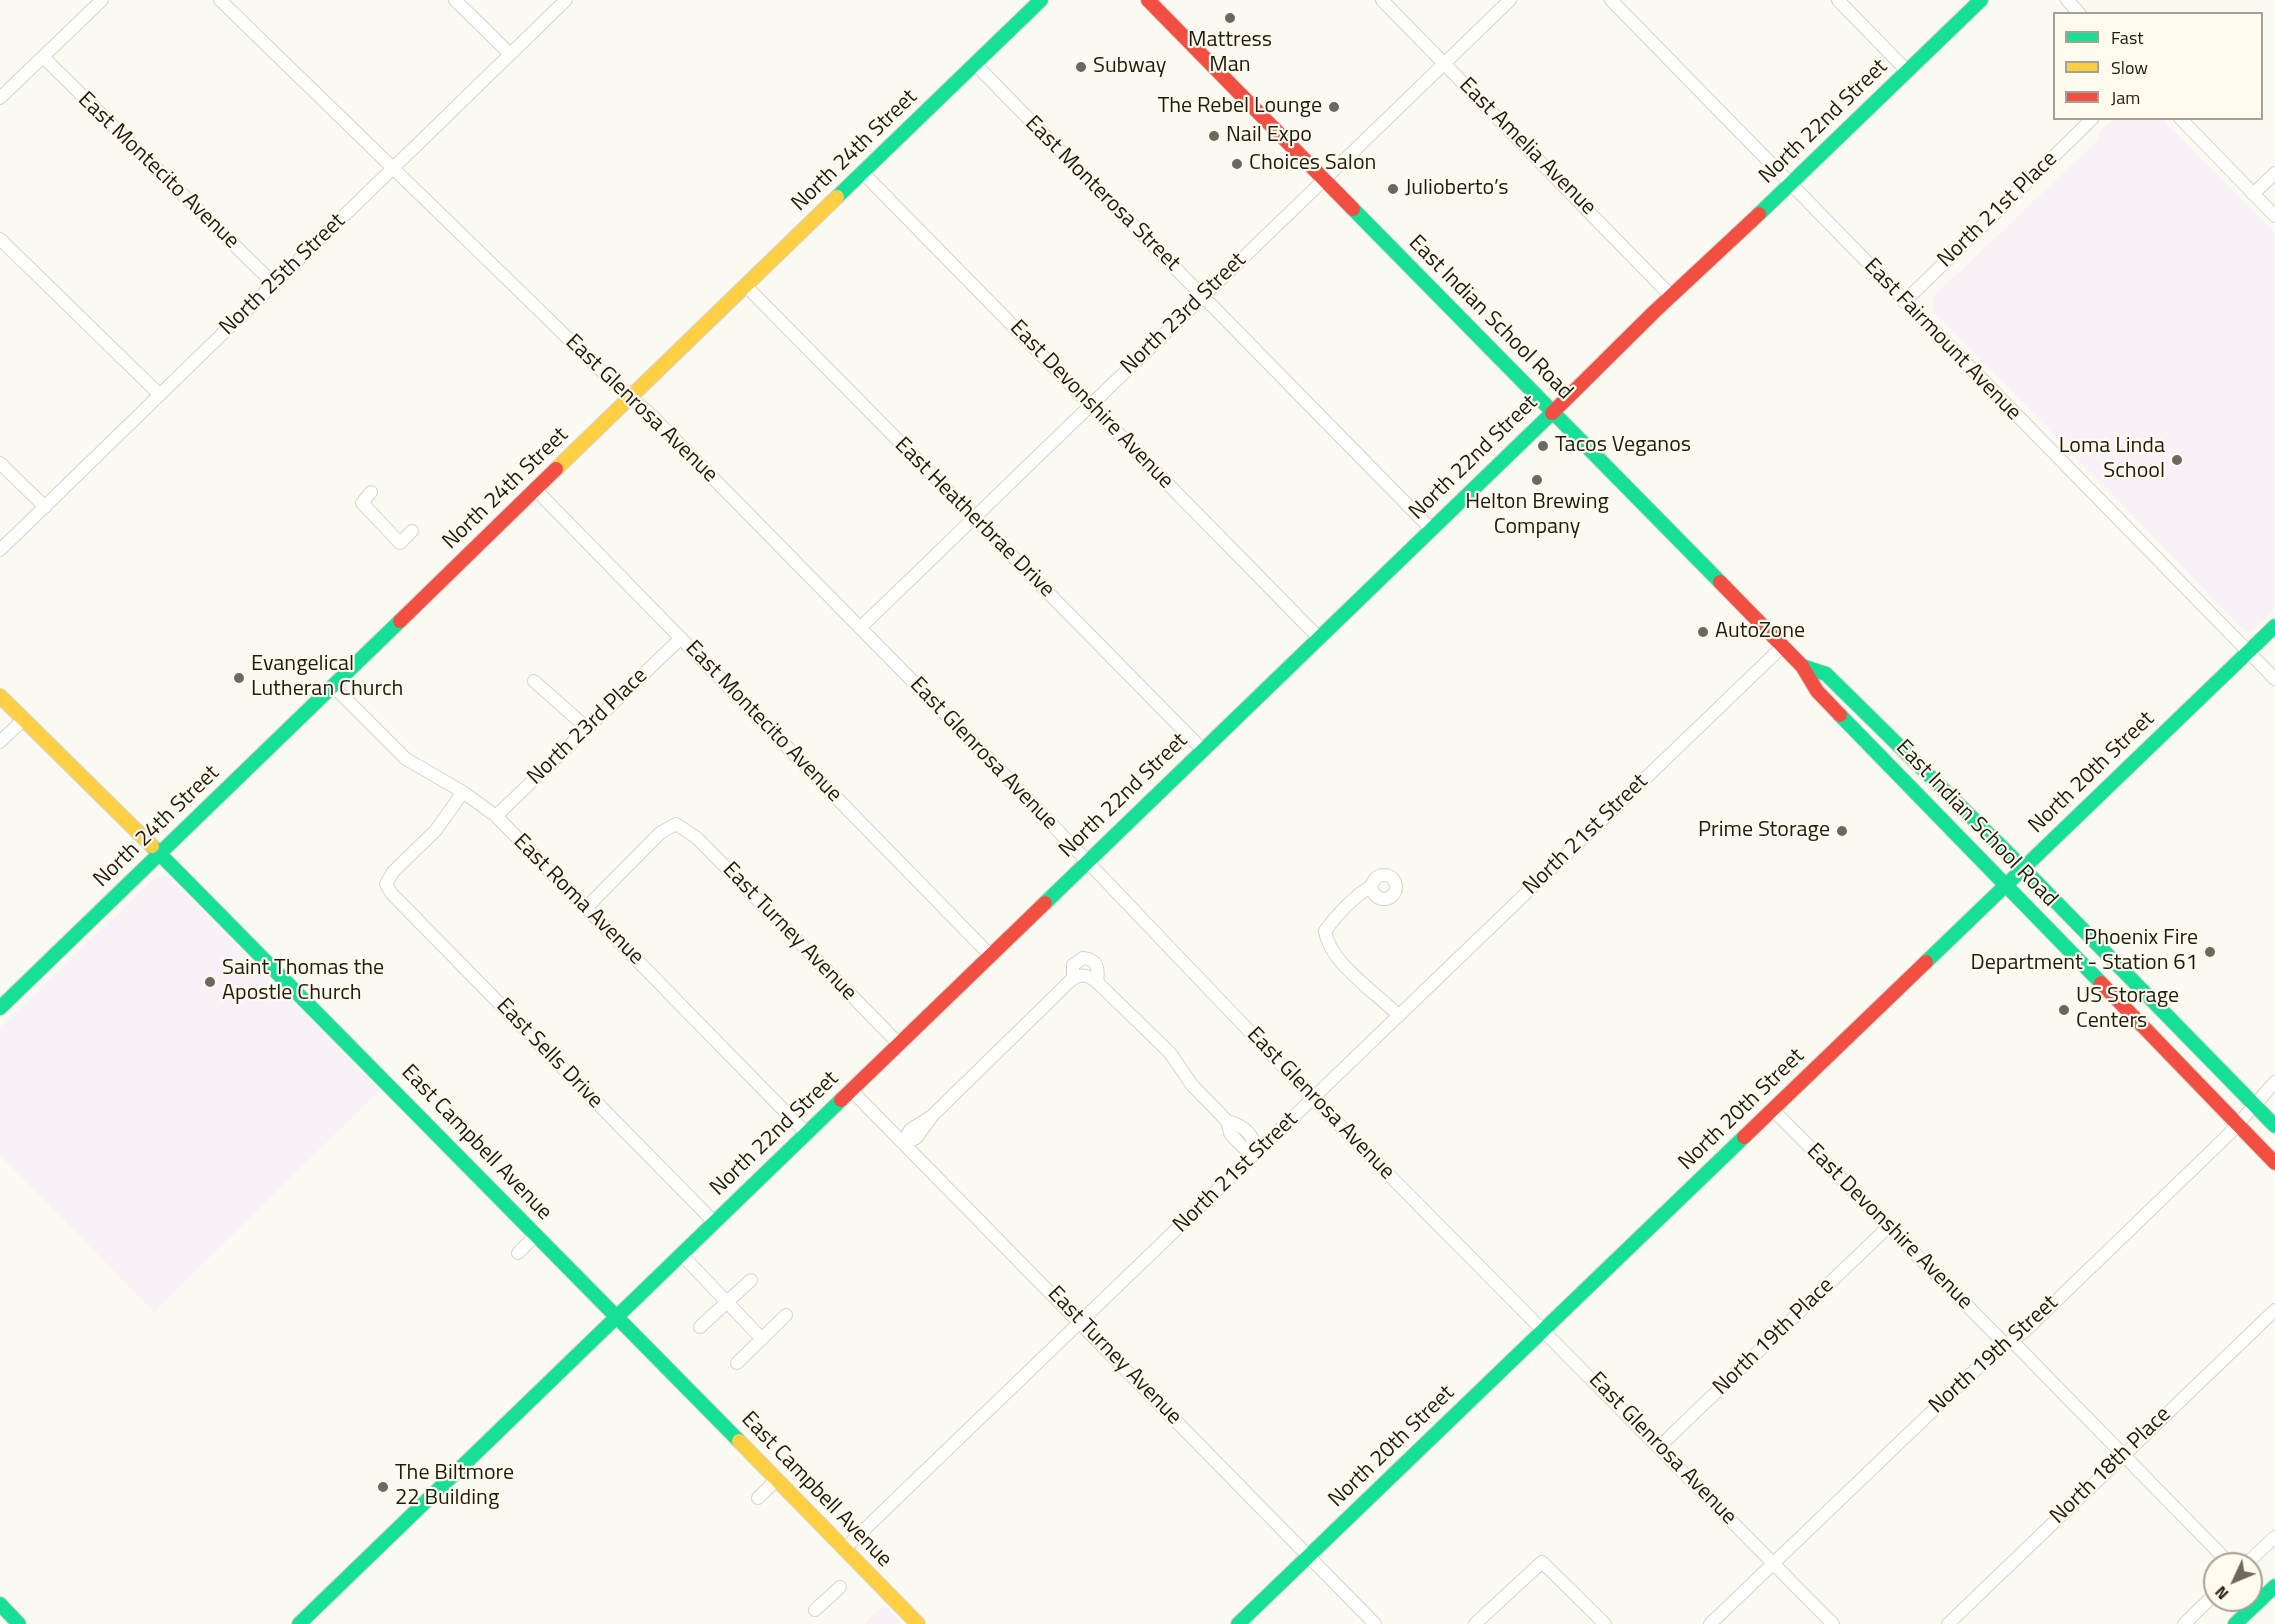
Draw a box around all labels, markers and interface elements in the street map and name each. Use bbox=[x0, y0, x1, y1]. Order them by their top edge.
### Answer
marker: Mattress Man bbox=[1223, 11, 1237, 25]
legend bbox=[2053, 12, 2263, 120]
text: Fast bbox=[2111, 24, 2144, 51]
place label: Mattress Man bbox=[1188, 28, 1272, 80]
place label: Subway bbox=[1093, 54, 1166, 80]
street label: North 22nd Street bbox=[1754, 54, 1894, 190]
text: Slow bbox=[2111, 54, 2148, 81]
marker: Subway bbox=[1074, 60, 1088, 74]
street label: East Amelia Avenue bbox=[1453, 73, 1601, 221]
text: Jam bbox=[2111, 84, 2140, 111]
street label: North 24th Street bbox=[787, 85, 923, 217]
street label: East Montecito Avenue bbox=[72, 87, 244, 255]
place label: The Rebel Lounge bbox=[1158, 94, 1322, 120]
marker: The Rebel Lounge bbox=[1327, 100, 1341, 114]
street label: East Monterosa Street bbox=[1019, 111, 1185, 277]
place label: Nail Expo bbox=[1226, 123, 1312, 149]
marker: Nail Expo bbox=[1207, 129, 1221, 143]
street label: North 21st Place bbox=[1933, 146, 2063, 274]
place label: Choices Salon bbox=[1249, 151, 1376, 177]
marker: Choices Salon bbox=[1230, 157, 1244, 171]
place label: Julioberto’s bbox=[1405, 176, 1509, 202]
marker: Julioberto’s bbox=[1386, 182, 1400, 196]
street label: North 25th Street bbox=[215, 209, 351, 341]
street label: East Indian School Road bbox=[1402, 230, 1578, 406]
street label: North 23rd Street bbox=[1116, 248, 1252, 380]
street label: East Fairmount Avenue bbox=[1858, 253, 2026, 427]
street label: East Devonshire Avenue bbox=[1004, 315, 1178, 495]
street label: East Glenrosa Avenue bbox=[559, 330, 723, 488]
street label: North 22nd Street bbox=[1404, 390, 1544, 526]
street label: North 24th Street bbox=[438, 423, 574, 555]
street label: East Heatherbrae Drive bbox=[889, 433, 1059, 603]
place label: Tacos Veganos bbox=[1555, 433, 1691, 459]
place label: Loma Linda School bbox=[2059, 434, 2165, 486]
marker: Tacos Veganos bbox=[1536, 439, 1550, 453]
marker: Loma Linda School bbox=[2170, 453, 2184, 467]
marker: Helton Brewing Company bbox=[1530, 473, 1544, 487]
place label: Helton Brewing Company bbox=[1465, 490, 1609, 542]
place label: AutoZone bbox=[1715, 619, 1805, 645]
marker: AutoZone bbox=[1696, 625, 1710, 639]
street label: East Montecito Avenue bbox=[679, 636, 847, 808]
place label: Evangelical Lutheran Church bbox=[251, 652, 403, 704]
street label: North 23rd Place bbox=[523, 663, 653, 791]
marker: Evangelical Lutheran Church bbox=[232, 671, 246, 685]
street label: East Glenrosa Avenue bbox=[904, 672, 1062, 836]
street label: North 20th Street bbox=[2024, 707, 2160, 839]
street label: North 22nd Street bbox=[1054, 728, 1194, 864]
street label: East Indian School Road bbox=[1890, 735, 2062, 913]
street label: North 24th Street bbox=[89, 761, 225, 893]
street label: North 21st Street bbox=[1518, 769, 1654, 901]
place label: Prime Storage bbox=[1698, 818, 1830, 844]
marker: Prime Storage bbox=[1835, 824, 1849, 838]
street label: East Roma Avenue bbox=[507, 829, 649, 971]
street label: East Turney Avenue bbox=[716, 857, 862, 1007]
place label: Phoenix Fire Department - Station 61 bbox=[1971, 926, 2198, 978]
marker: Phoenix Fire Department - Station 61 bbox=[2203, 945, 2217, 959]
place label: Saint Thomas the Apostle Church bbox=[222, 956, 384, 1008]
marker: Saint Thomas the Apostle Church bbox=[203, 975, 217, 989]
place label: US Storage Centers bbox=[2076, 984, 2179, 1036]
street label: East Sells Drive bbox=[490, 994, 608, 1114]
marker: US Storage Centers bbox=[2057, 1003, 2071, 1017]
street label: East Glenrosa Avenue bbox=[1241, 1022, 1399, 1186]
street label: North 20th Street bbox=[1674, 1044, 1810, 1176]
street label: East Campbell Avenue bbox=[395, 1060, 557, 1226]
street label: North 22nd Street bbox=[705, 1066, 845, 1202]
street label: North 21st Street bbox=[1168, 1107, 1304, 1239]
street label: East Devonshire Avenue bbox=[1800, 1138, 1978, 1316]
street label: North 19th Place bbox=[1708, 1273, 1840, 1401]
street label: East Turney Avenue bbox=[1041, 1281, 1187, 1431]
street label: North 19th Street bbox=[1924, 1290, 2064, 1420]
street label: East Glenrosa Avenue bbox=[1583, 1367, 1741, 1531]
street label: North 20th Street bbox=[1324, 1381, 1460, 1513]
street label: North 18th Place bbox=[2045, 1402, 2177, 1530]
street label: East Campbell Avenue bbox=[735, 1407, 897, 1573]
place label: The Biltmore 22 Building bbox=[395, 1461, 514, 1512]
marker: The Biltmore 22 Building bbox=[376, 1480, 390, 1494]
north arrow bbox=[2203, 1552, 2263, 1612]
text: N bbox=[2209, 1581, 2234, 1605]

